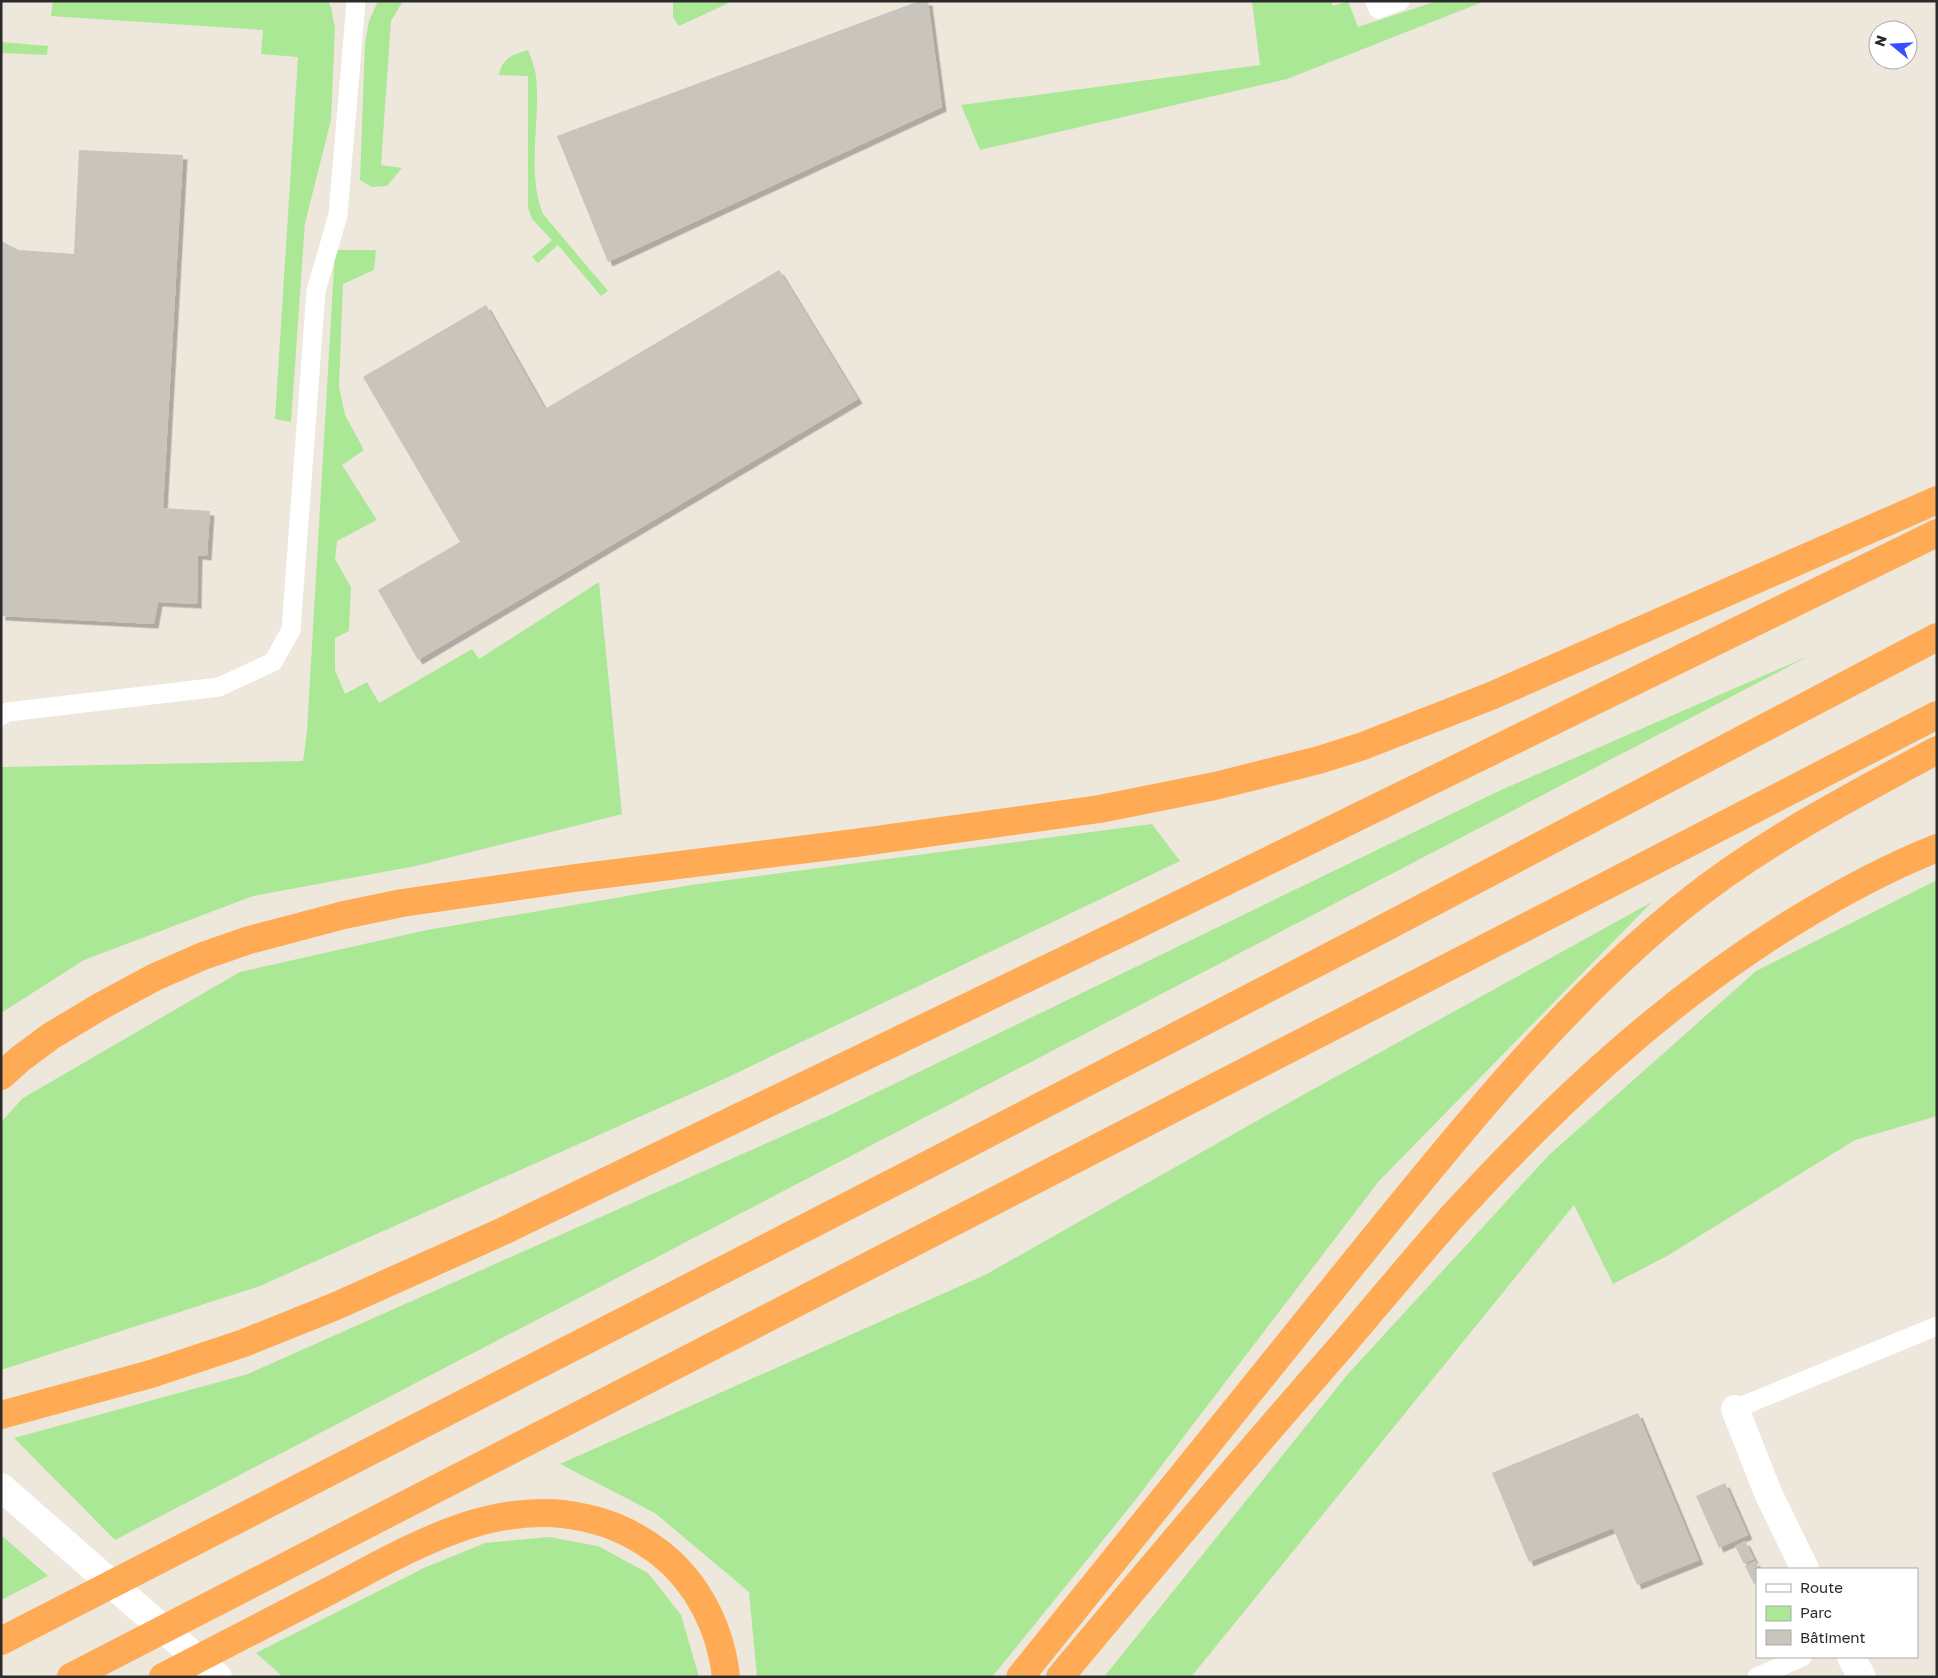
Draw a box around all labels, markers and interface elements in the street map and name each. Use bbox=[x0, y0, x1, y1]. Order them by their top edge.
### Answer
north arrow bbox=[1868, 20, 1918, 70]
text: N bbox=[1870, 33, 1890, 49]
legend bbox=[1756, 1568, 1918, 1658]
text: Route bbox=[1800, 1578, 1843, 1596]
text: Parc bbox=[1800, 1603, 1832, 1621]
text: Bâtiment bbox=[1800, 1628, 1865, 1646]

